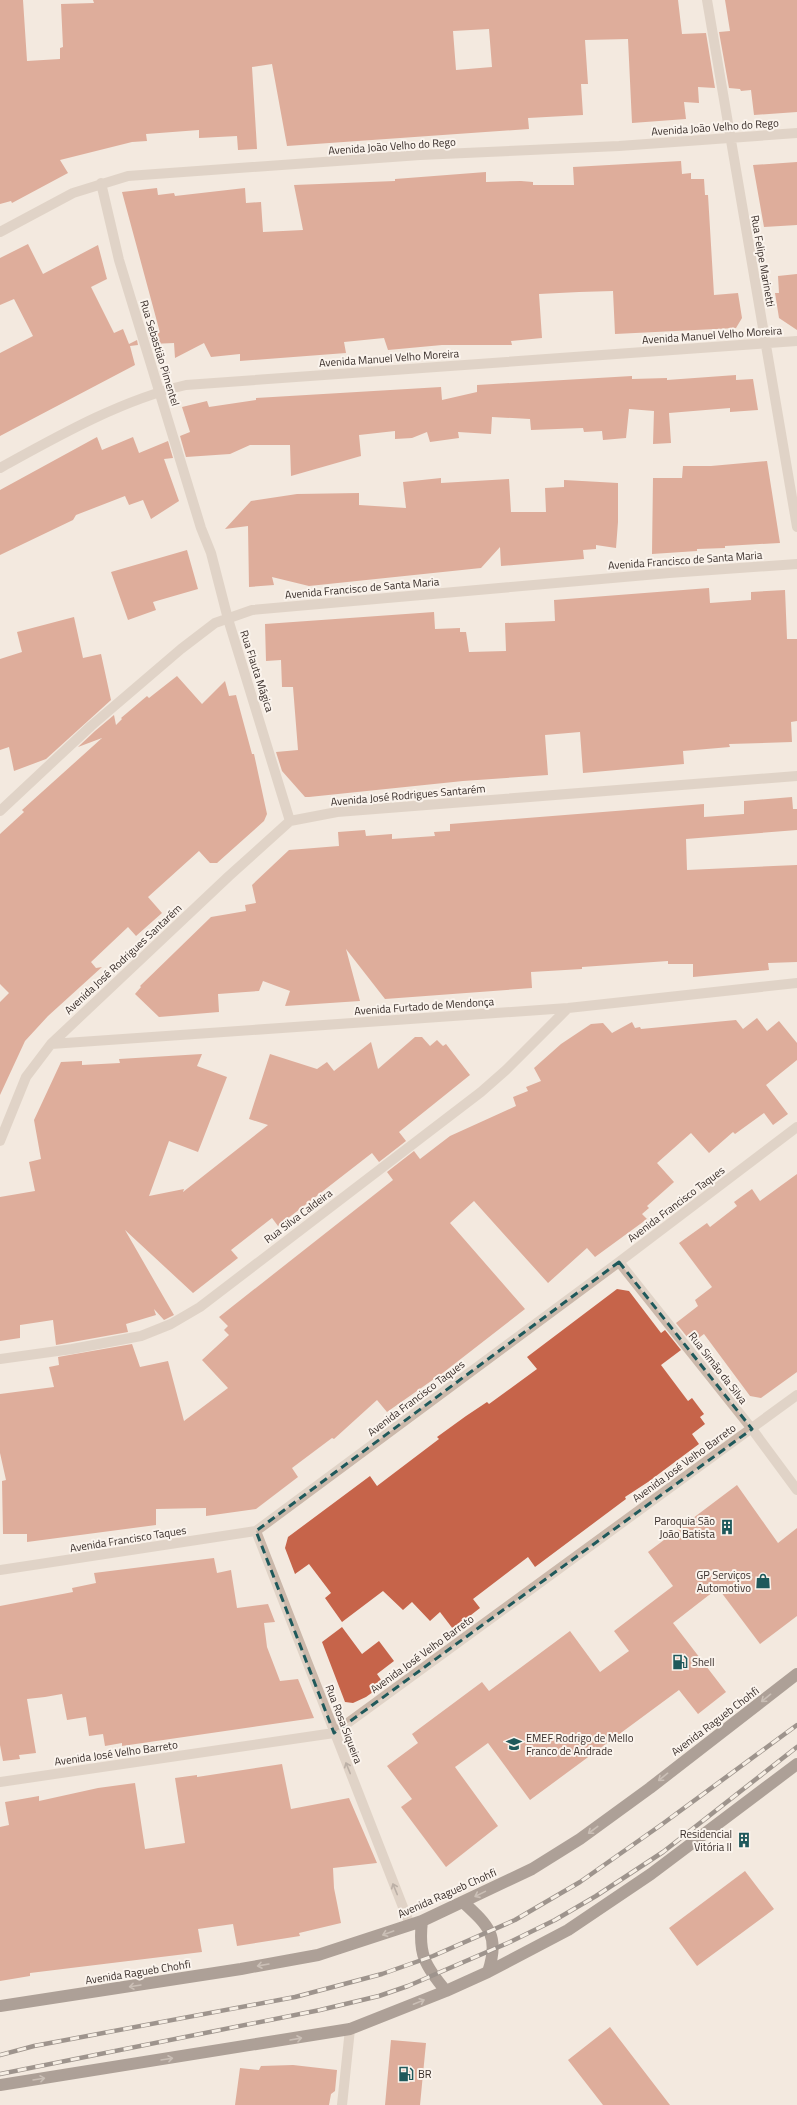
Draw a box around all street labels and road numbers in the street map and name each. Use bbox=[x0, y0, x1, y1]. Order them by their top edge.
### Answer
street label: Avenida João Velho do Rego bbox=[651, 115, 780, 139]
street label: Avenida João Velho do Rego bbox=[328, 134, 457, 158]
street label: Rua Felipe Marinetti bbox=[747, 214, 779, 308]
street label: Rua Sebastião Pimentel bbox=[136, 298, 184, 408]
street label: Avenida Manuel Velho Moreira bbox=[641, 322, 783, 348]
street label: Avenida Manuel Velho Moreira bbox=[318, 345, 460, 371]
street label: Avenida Francisco de Santa Maria bbox=[607, 547, 763, 573]
street label: Avenida Francisco de Santa Maria bbox=[284, 573, 440, 603]
street label: Rua Flauta Mágica bbox=[236, 628, 278, 714]
street label: Avenida José Rodrigues Santarém bbox=[330, 780, 486, 810]
street label: Avenida José Rodrigues Santarém bbox=[61, 900, 185, 1018]
street label: Avenida Furtado de Mendonça bbox=[354, 993, 495, 1019]
street label: Avenida Francisco Taques bbox=[624, 1162, 728, 1246]
street label: Rua Silva Caldeira bbox=[261, 1185, 336, 1247]
street label: Rua Simão da Silva bbox=[685, 1329, 751, 1408]
street label: Avenida Francisco Taques bbox=[364, 1356, 468, 1440]
street label: Avenida José Velho Barreto bbox=[629, 1420, 739, 1506]
street label: Avenida Francisco Taques bbox=[69, 1522, 187, 1556]
street label: Avenida José Velho Barreto bbox=[367, 1611, 477, 1697]
street label: Rua Rosa Siqueira bbox=[322, 1682, 367, 1766]
street label: Avenida Ragueb Chohfi bbox=[668, 1683, 762, 1759]
street label: Avenida José Velho Barreto bbox=[53, 1736, 179, 1770]
street label: Avenida Ragueb Chohfi bbox=[395, 1864, 499, 1922]
street label: Avenida Ragueb Chohfi bbox=[84, 1956, 192, 1988]

